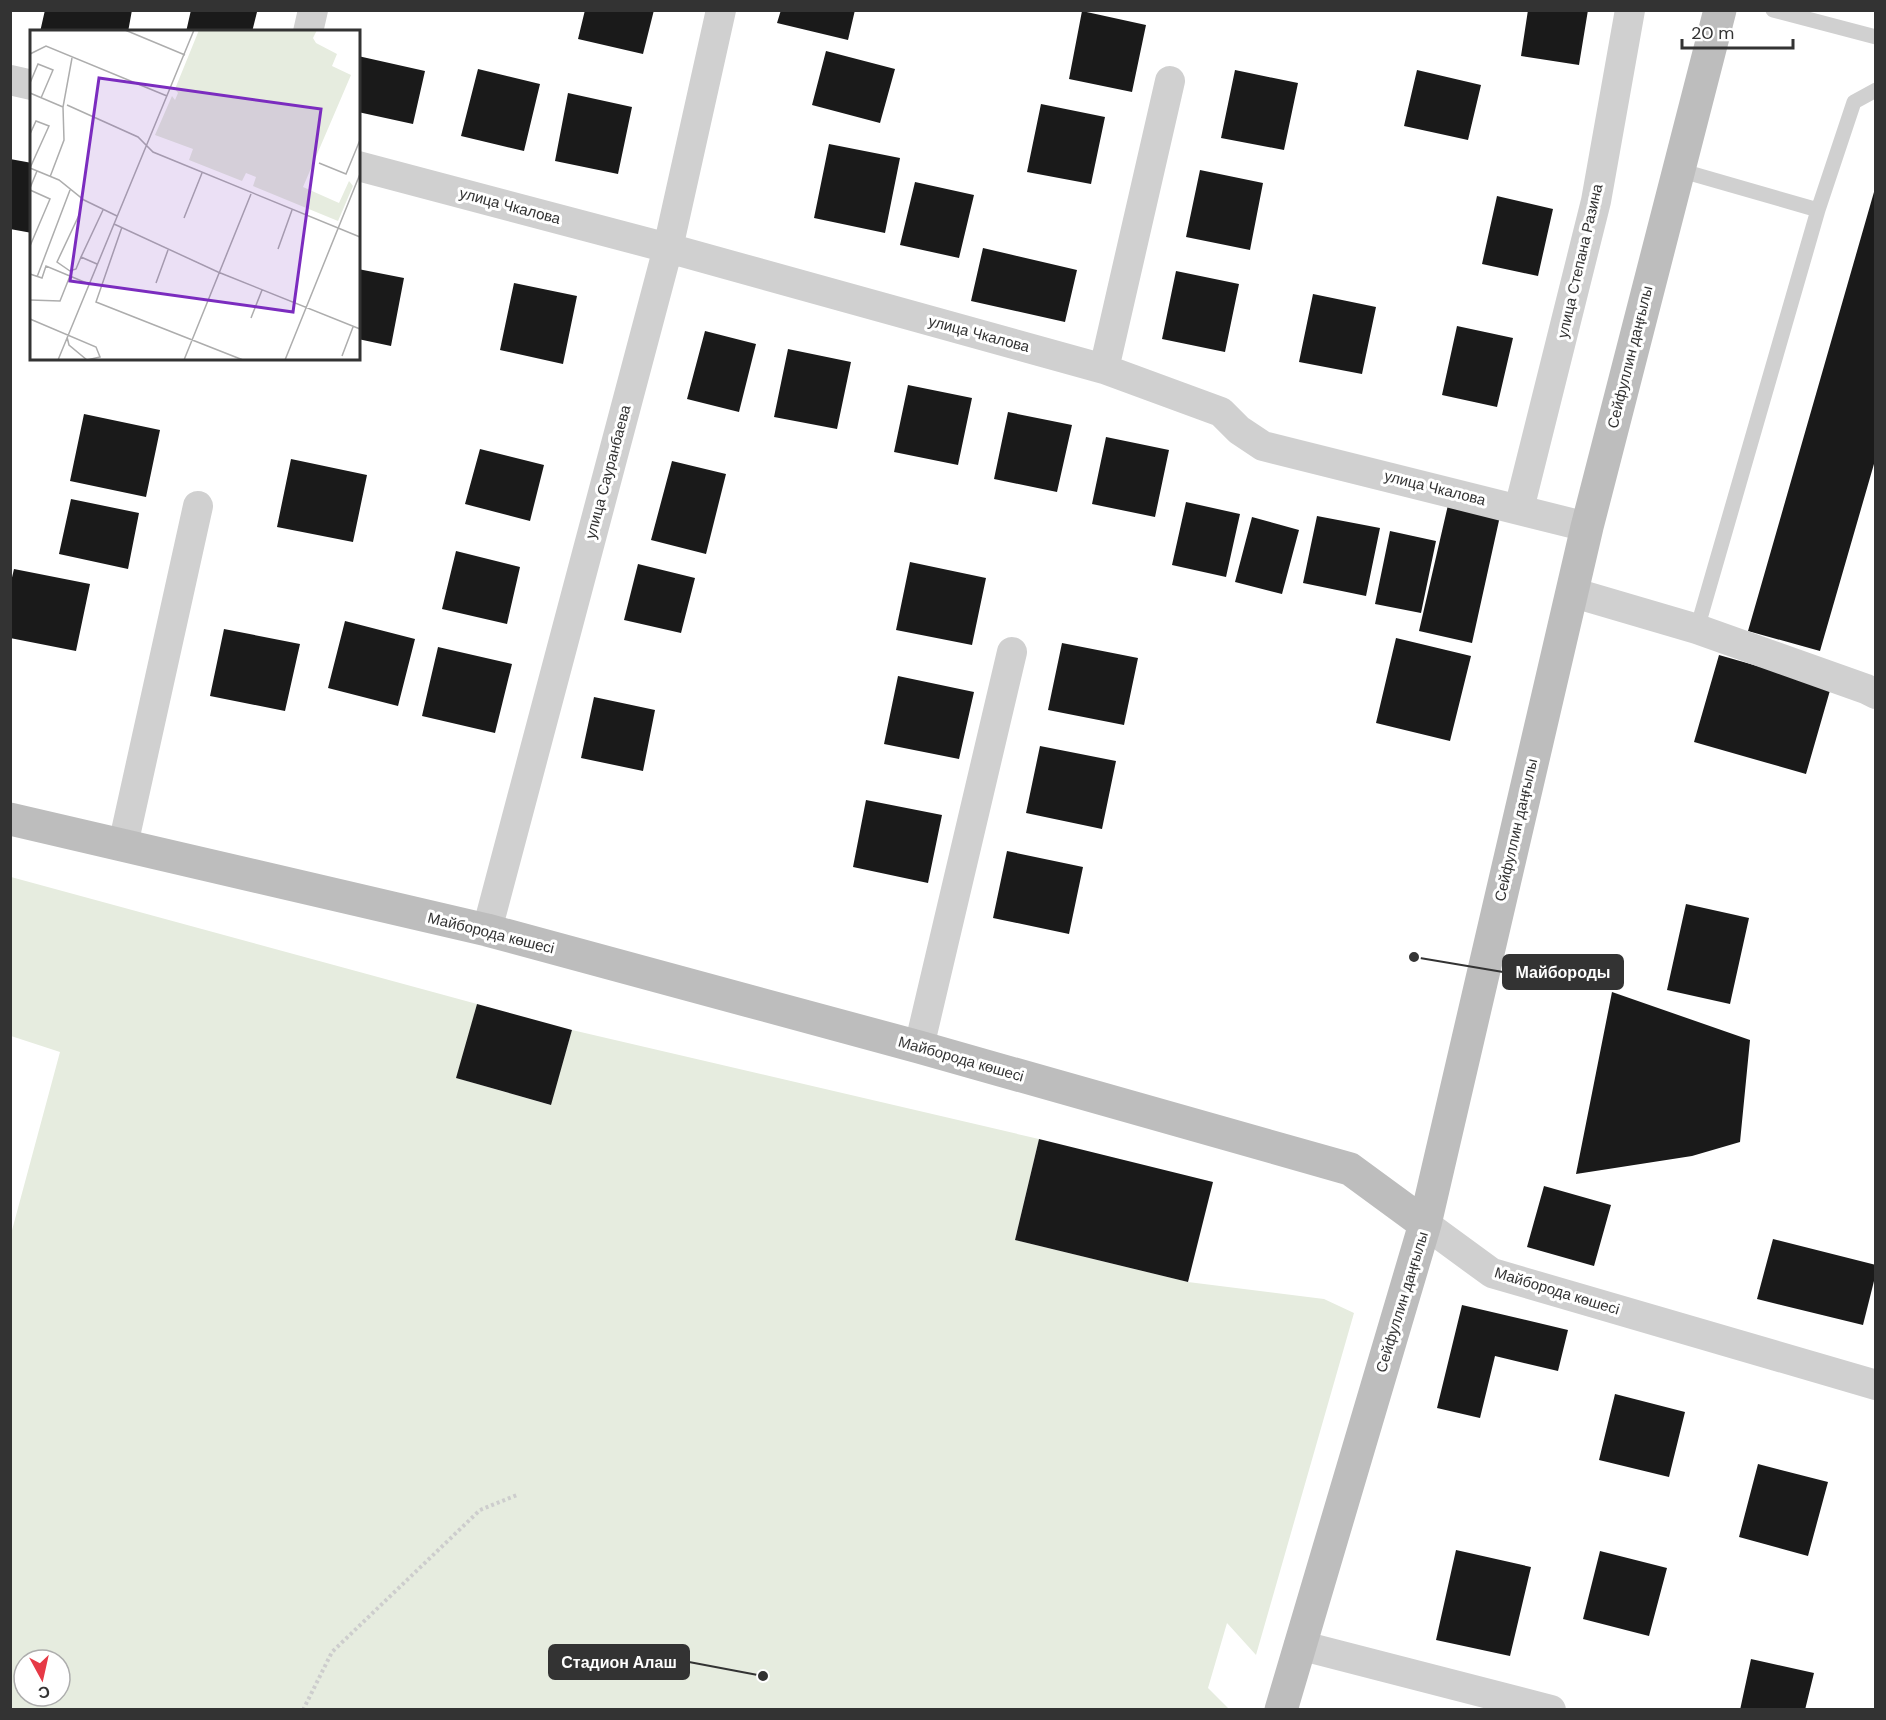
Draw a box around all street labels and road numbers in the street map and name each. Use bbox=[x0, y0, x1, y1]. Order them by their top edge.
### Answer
street label: улица Степана Разина bbox=[1553, 181, 1608, 340]
street label: улица Чкалова bbox=[457, 183, 563, 229]
street label: Сейфуллин даңғылы bbox=[1603, 284, 1657, 430]
street label: улица Чкалова bbox=[926, 311, 1032, 357]
street label: улица Сауранбаева bbox=[581, 402, 636, 541]
street label: улица Чкалова bbox=[1382, 466, 1488, 510]
street label: Сейфуллин даңғылы bbox=[1490, 757, 1542, 903]
street label: Майборода көшесі bbox=[426, 908, 556, 958]
street label: Майборода көшесі bbox=[896, 1031, 1026, 1087]
street label: Сейфуллин даңғылы bbox=[1371, 1229, 1433, 1375]
street label: Майборода көшесі bbox=[1492, 1262, 1622, 1320]

